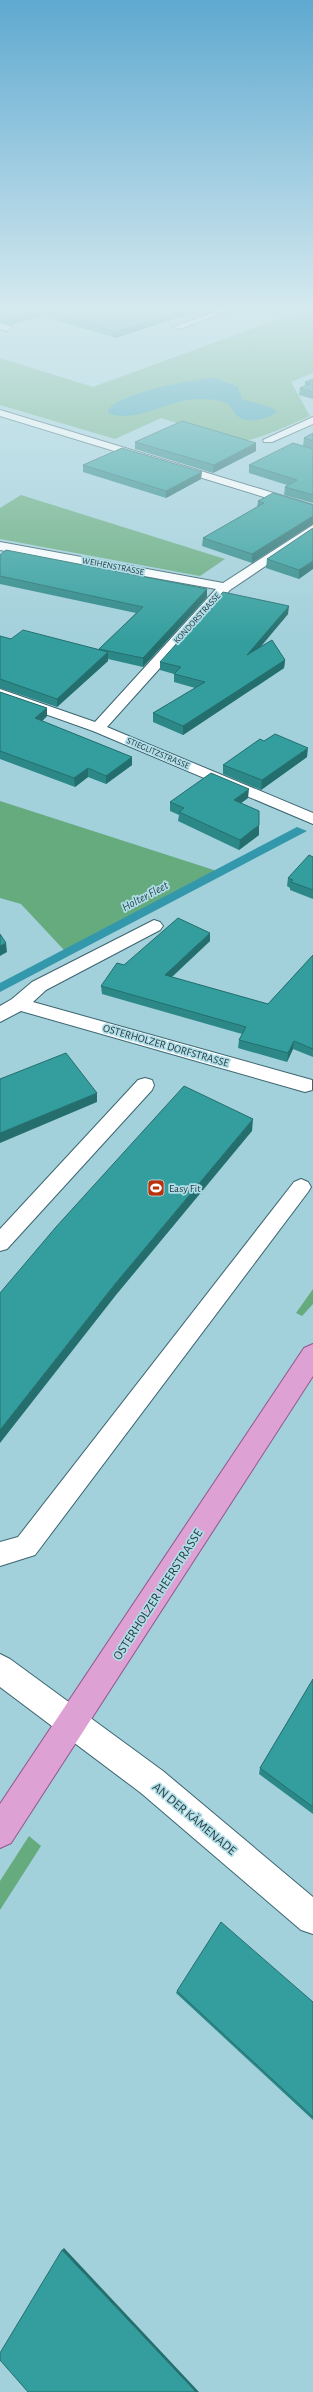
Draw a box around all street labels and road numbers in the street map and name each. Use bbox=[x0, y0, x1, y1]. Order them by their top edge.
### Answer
street label: WEIHENSTRASSE bbox=[81, 556, 145, 577]
street label: KONDORSTRASSE bbox=[172, 591, 223, 645]
street label: STIEGLITZSTRASSE bbox=[125, 736, 191, 771]
street label: OSTERHOLZER DORFSTRASSE bbox=[102, 1022, 231, 1069]
street label: OSTERHOLZER HEERSTRASSE bbox=[111, 1527, 205, 1663]
street label: AN DER KÄMENADE bbox=[150, 1780, 239, 1858]

